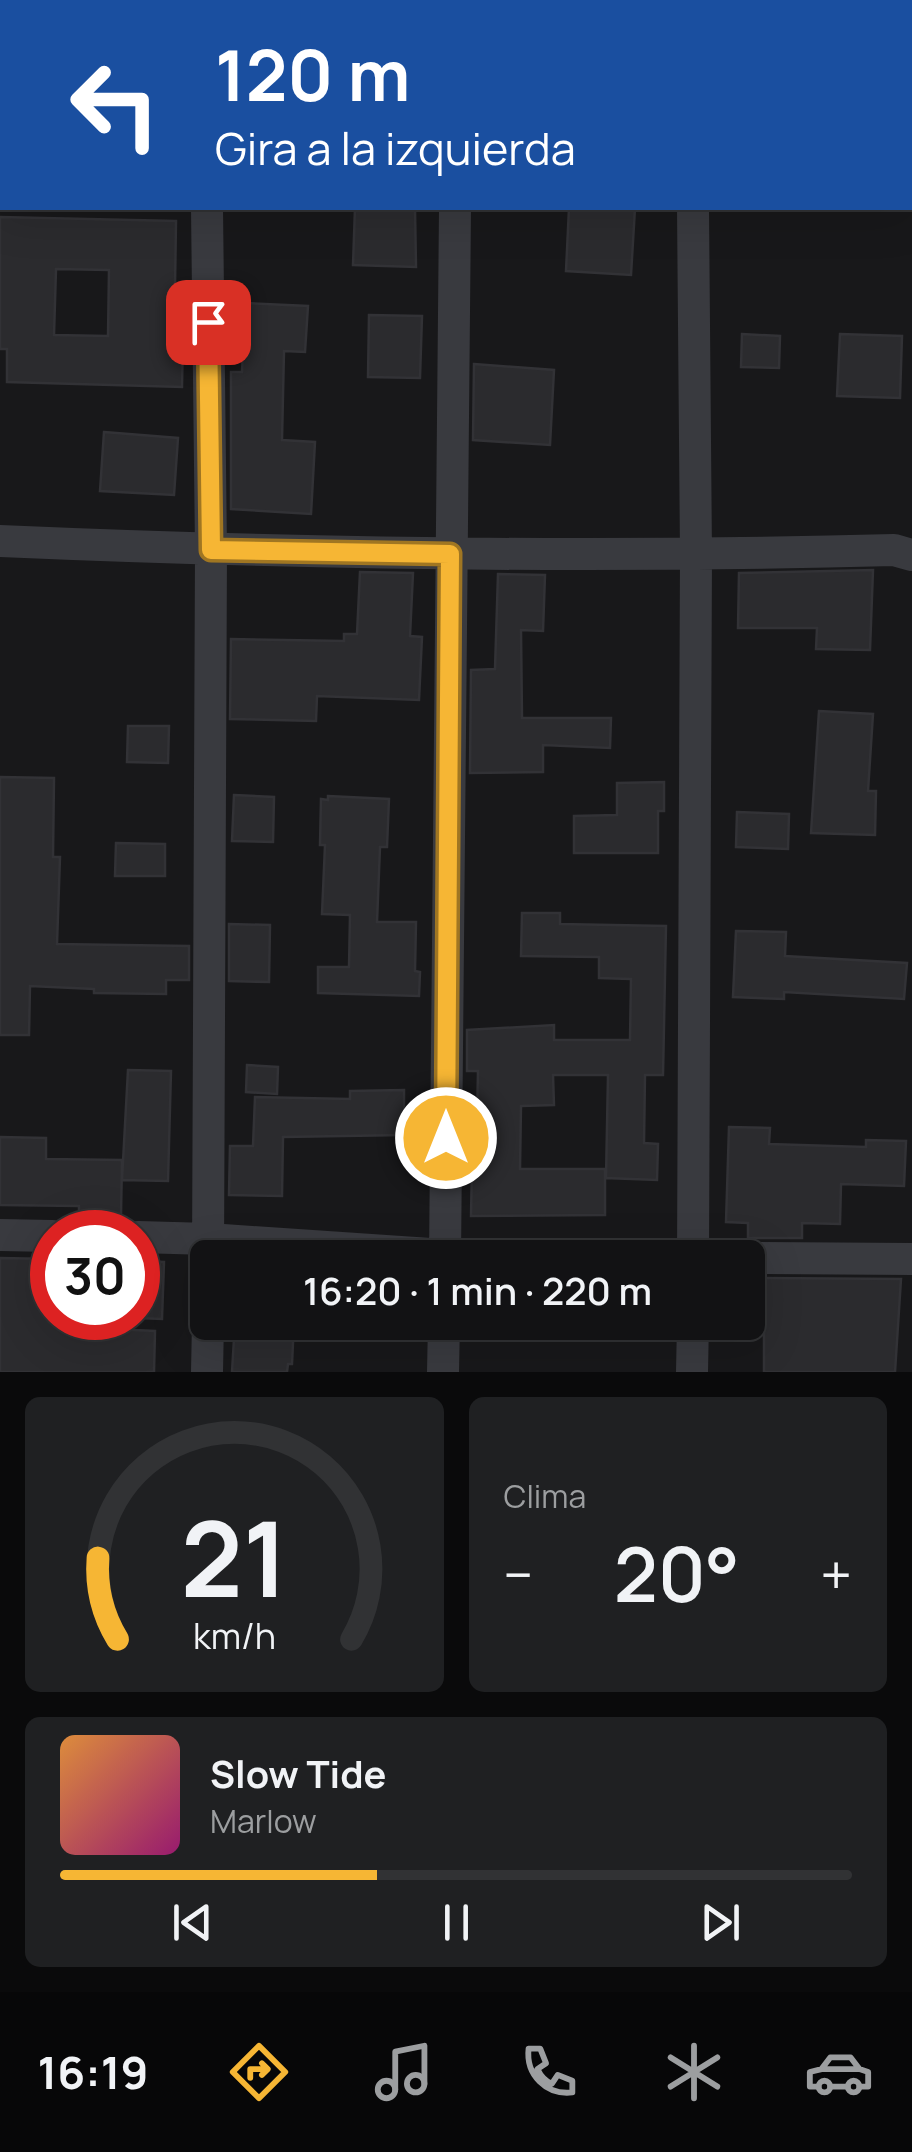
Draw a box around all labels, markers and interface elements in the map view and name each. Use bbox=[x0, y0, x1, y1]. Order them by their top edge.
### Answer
text: 120 m bbox=[215, 26, 410, 122]
icon: left bbox=[50, 40, 180, 170]
text: Gira a la izquierda bbox=[215, 117, 576, 179]
pin bbox=[166, 280, 251, 365]
icon: arrive bbox=[181, 295, 236, 350]
position arrow bbox=[394, 1086, 498, 1190]
speed limit sign: 30 bbox=[30, 1210, 160, 1340]
text: 16:20 · 1 min · 220 m bbox=[303, 1264, 652, 1316]
text: Clima bbox=[504, 1474, 586, 1518]
text: 21 bbox=[181, 1486, 288, 1628]
text: 20° bbox=[614, 1522, 740, 1625]
text: − bbox=[504, 1536, 533, 1612]
text: + bbox=[820, 1536, 852, 1612]
text: km/h bbox=[193, 1611, 276, 1660]
text: Slow Tide bbox=[210, 1747, 387, 1799]
text: Marlow bbox=[210, 1799, 317, 1843]
icon: previous bbox=[165, 1895, 220, 1950]
icon: pause bbox=[429, 1895, 484, 1950]
icon: next bbox=[693, 1895, 748, 1950]
icon: directions bbox=[224, 2037, 294, 2107]
icon: music bbox=[369, 2037, 439, 2107]
icon: phone bbox=[514, 2037, 584, 2107]
icon: climate bbox=[659, 2037, 729, 2107]
icon: car bbox=[804, 2037, 874, 2107]
text: 16:19 bbox=[38, 2041, 148, 2103]

